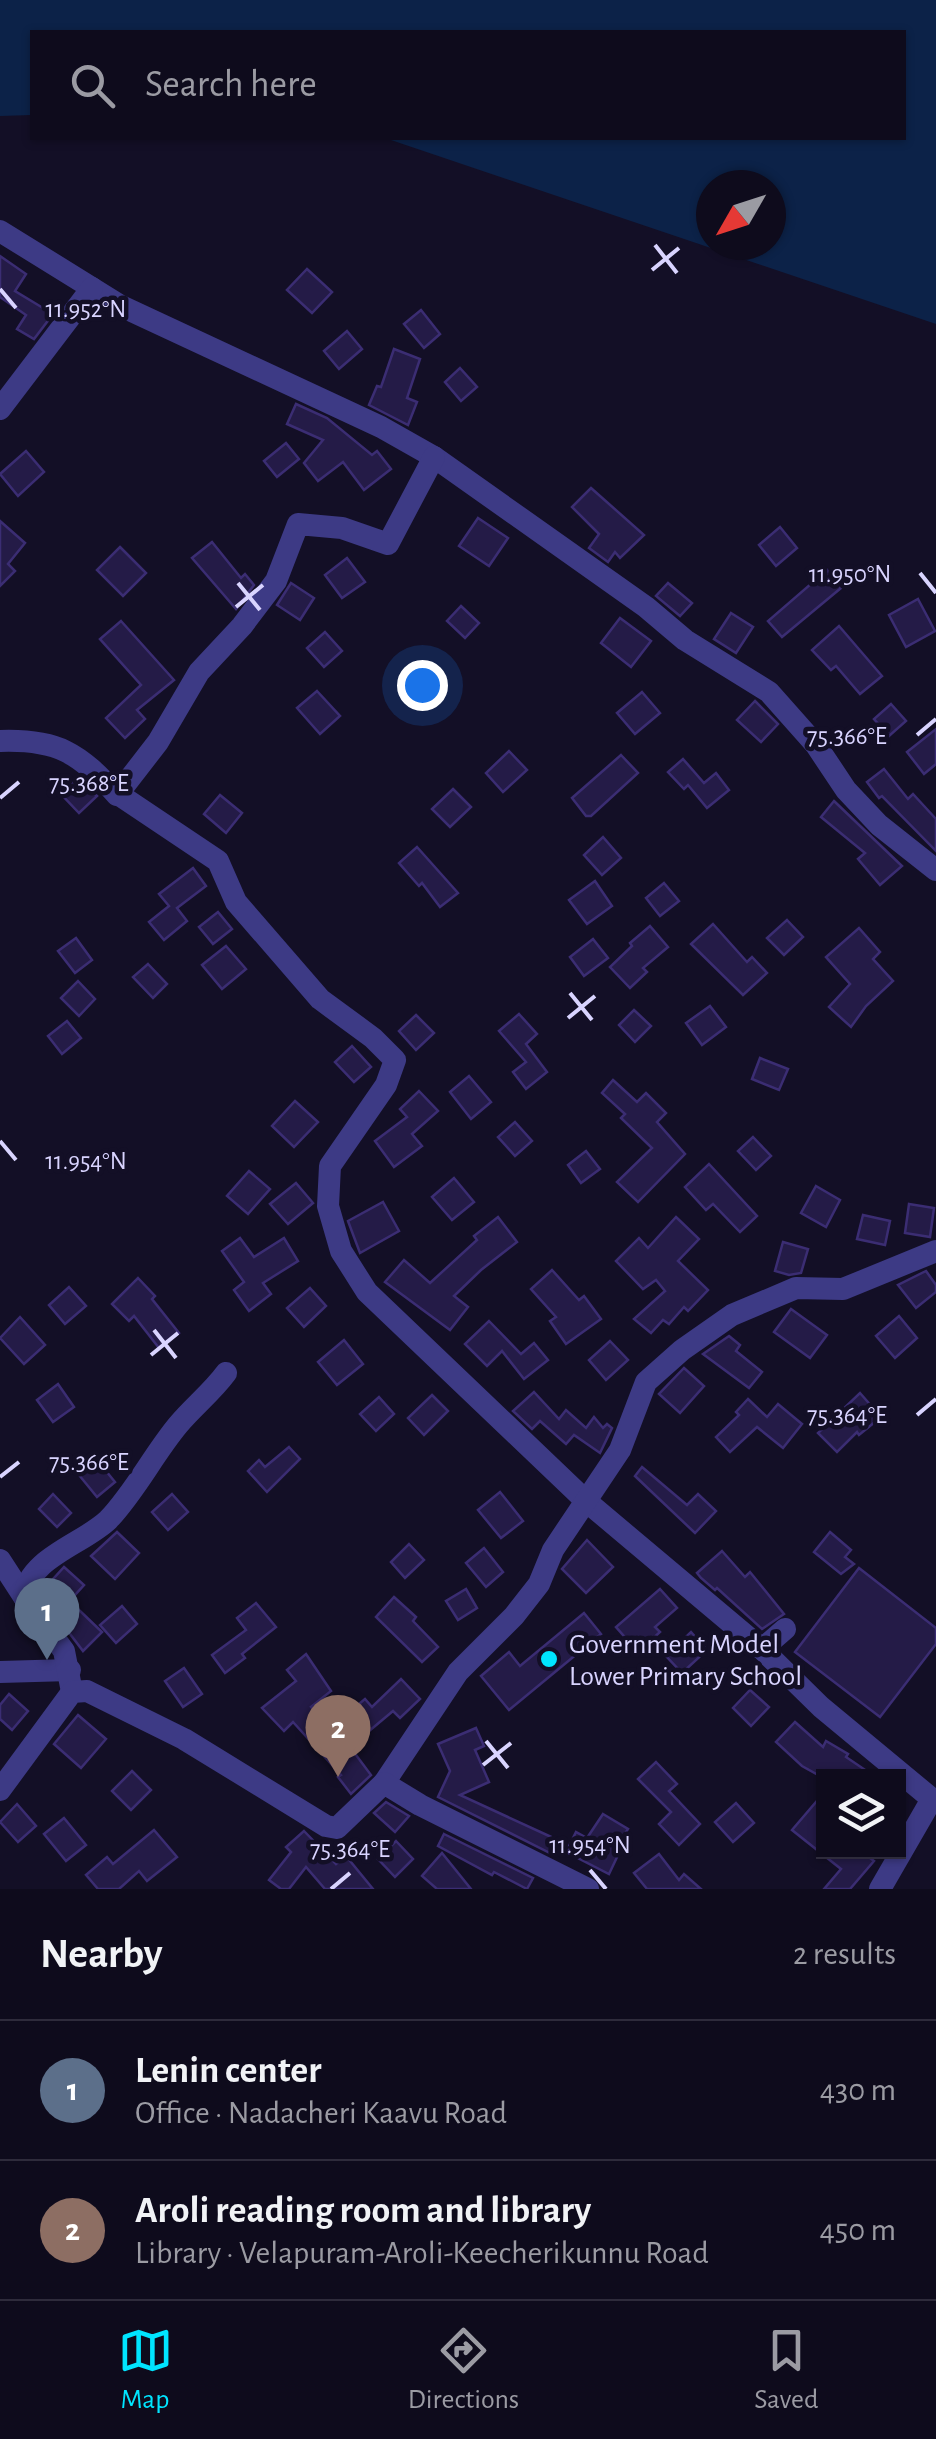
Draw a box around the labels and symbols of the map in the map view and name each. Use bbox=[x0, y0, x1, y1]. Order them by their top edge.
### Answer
north arrow bbox=[696, 170, 786, 260]
text: 11.952°N bbox=[46, 297, 126, 322]
text: 11.950°N bbox=[809, 562, 891, 587]
your location bbox=[397, 660, 448, 711]
text: 75.366°E bbox=[807, 724, 887, 749]
text: 75.368°E bbox=[49, 771, 129, 796]
text: 11.954°N bbox=[45, 1149, 127, 1174]
text: 75.364°E bbox=[807, 1403, 887, 1428]
text: 75.366°E bbox=[49, 1450, 129, 1475]
pin: 1 bbox=[15, 1578, 80, 1660]
place label: Government Model Lower Primary School bbox=[569, 1631, 802, 1691]
marker: Government Model Lower Primary School bbox=[538, 1648, 560, 1670]
pin: 2 bbox=[306, 1694, 370, 1777]
text: 11.954°N bbox=[549, 1833, 631, 1858]
text: 75.364°E bbox=[310, 1837, 390, 1862]

